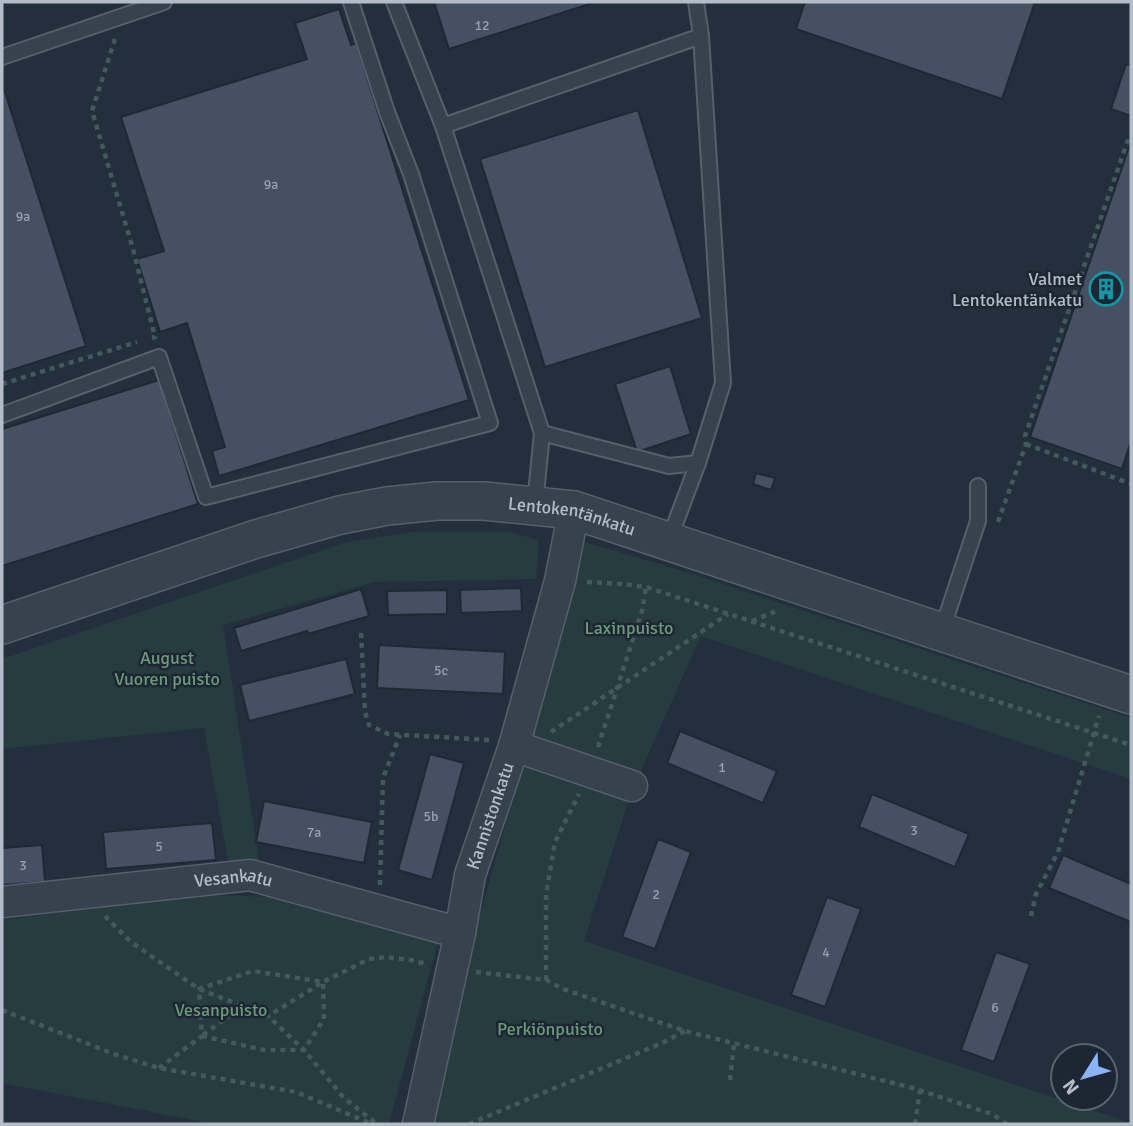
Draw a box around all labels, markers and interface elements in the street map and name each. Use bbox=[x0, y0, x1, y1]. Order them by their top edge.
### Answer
house number: 12 bbox=[474, 17, 490, 34]
house number: 9a bbox=[264, 176, 278, 193]
house number: 9a bbox=[16, 208, 30, 225]
place label: Valmet Lentokentänkatu bbox=[952, 268, 1082, 311]
building icon: Valmet Lentokentänkatu bbox=[1087, 270, 1125, 308]
street label: Lentokentänkatu bbox=[507, 492, 638, 541]
park label: Laxinpuisto bbox=[585, 617, 673, 639]
park label: August Vuoren puisto bbox=[114, 647, 220, 690]
house number: 5c bbox=[434, 662, 448, 679]
street label: Kannistonkatu bbox=[462, 759, 519, 872]
house number: 1 bbox=[718, 759, 726, 776]
house number: 5b bbox=[424, 808, 438, 825]
house number: 3 bbox=[910, 822, 918, 839]
house number: 7a bbox=[307, 824, 321, 841]
house number: 5 bbox=[155, 838, 163, 855]
house number: 3 bbox=[19, 857, 27, 874]
street label: Vesankatu bbox=[193, 864, 275, 892]
house number: 2 bbox=[652, 886, 660, 903]
house number: 4 bbox=[822, 944, 830, 961]
park label: Vesanpuisto bbox=[175, 999, 267, 1021]
house number: 6 bbox=[991, 999, 999, 1016]
park label: Perkiönpuisto bbox=[497, 1018, 603, 1040]
north arrow bbox=[1049, 1042, 1119, 1112]
text: N bbox=[1058, 1074, 1085, 1099]

